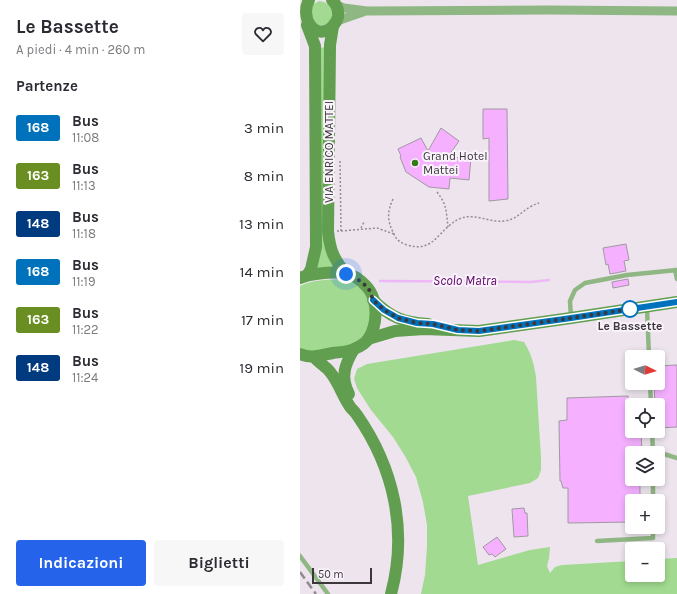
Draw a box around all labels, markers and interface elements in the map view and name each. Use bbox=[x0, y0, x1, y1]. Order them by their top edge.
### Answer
button: heart bbox=[242, 13, 284, 55]
text: Le Bassette bbox=[16, 16, 119, 38]
text: A piedi · 4 min · 260 m bbox=[16, 42, 145, 57]
text: Partenze bbox=[16, 77, 78, 95]
street label: VIA ENRICO MATTEI bbox=[322, 101, 336, 203]
text: Bus bbox=[72, 112, 99, 130]
text: 168 bbox=[27, 119, 49, 136]
text: 3 min bbox=[244, 119, 284, 137]
text: 11:08 bbox=[72, 130, 99, 145]
place label: Grand Hotel Mattei bbox=[423, 149, 488, 177]
marker: Grand Hotel Mattei bbox=[410, 158, 420, 168]
text: Bus bbox=[72, 160, 99, 178]
text: 163 bbox=[27, 167, 49, 184]
text: 8 min bbox=[244, 167, 284, 185]
text: 11:13 bbox=[72, 178, 96, 193]
text: Bus bbox=[72, 208, 99, 226]
text: 148 bbox=[27, 215, 49, 232]
text: 13 min bbox=[239, 215, 284, 233]
text: 11:18 bbox=[72, 226, 96, 241]
text: Bus bbox=[72, 256, 99, 274]
text: 168 bbox=[27, 263, 49, 280]
text: 14 min bbox=[240, 263, 284, 281]
your location bbox=[336, 264, 356, 284]
water label: Scolo Matra bbox=[433, 273, 497, 288]
text: 11:19 bbox=[72, 274, 95, 289]
marker: Le Bassette bbox=[621, 300, 639, 318]
text: Bus bbox=[72, 304, 99, 322]
text: 163 bbox=[27, 311, 49, 328]
text: 17 min bbox=[241, 311, 284, 329]
place label: Le Bassette bbox=[598, 319, 662, 333]
text: 11:22 bbox=[72, 322, 99, 337]
north arrow bbox=[625, 350, 665, 390]
map controls bbox=[625, 350, 665, 582]
text: Bus bbox=[72, 352, 99, 370]
text: 148 bbox=[27, 359, 49, 376]
text: 19 min bbox=[239, 359, 284, 377]
text: 11:24 bbox=[72, 370, 98, 385]
button: locate bbox=[625, 398, 665, 438]
button: layers bbox=[625, 446, 665, 486]
button: + bbox=[625, 494, 665, 534]
button: Indicazioni bbox=[16, 540, 146, 586]
button: Biglietti bbox=[154, 540, 284, 586]
button: − bbox=[625, 542, 665, 582]
scale bar bbox=[312, 566, 372, 585]
text: 50 m bbox=[318, 568, 344, 581]

